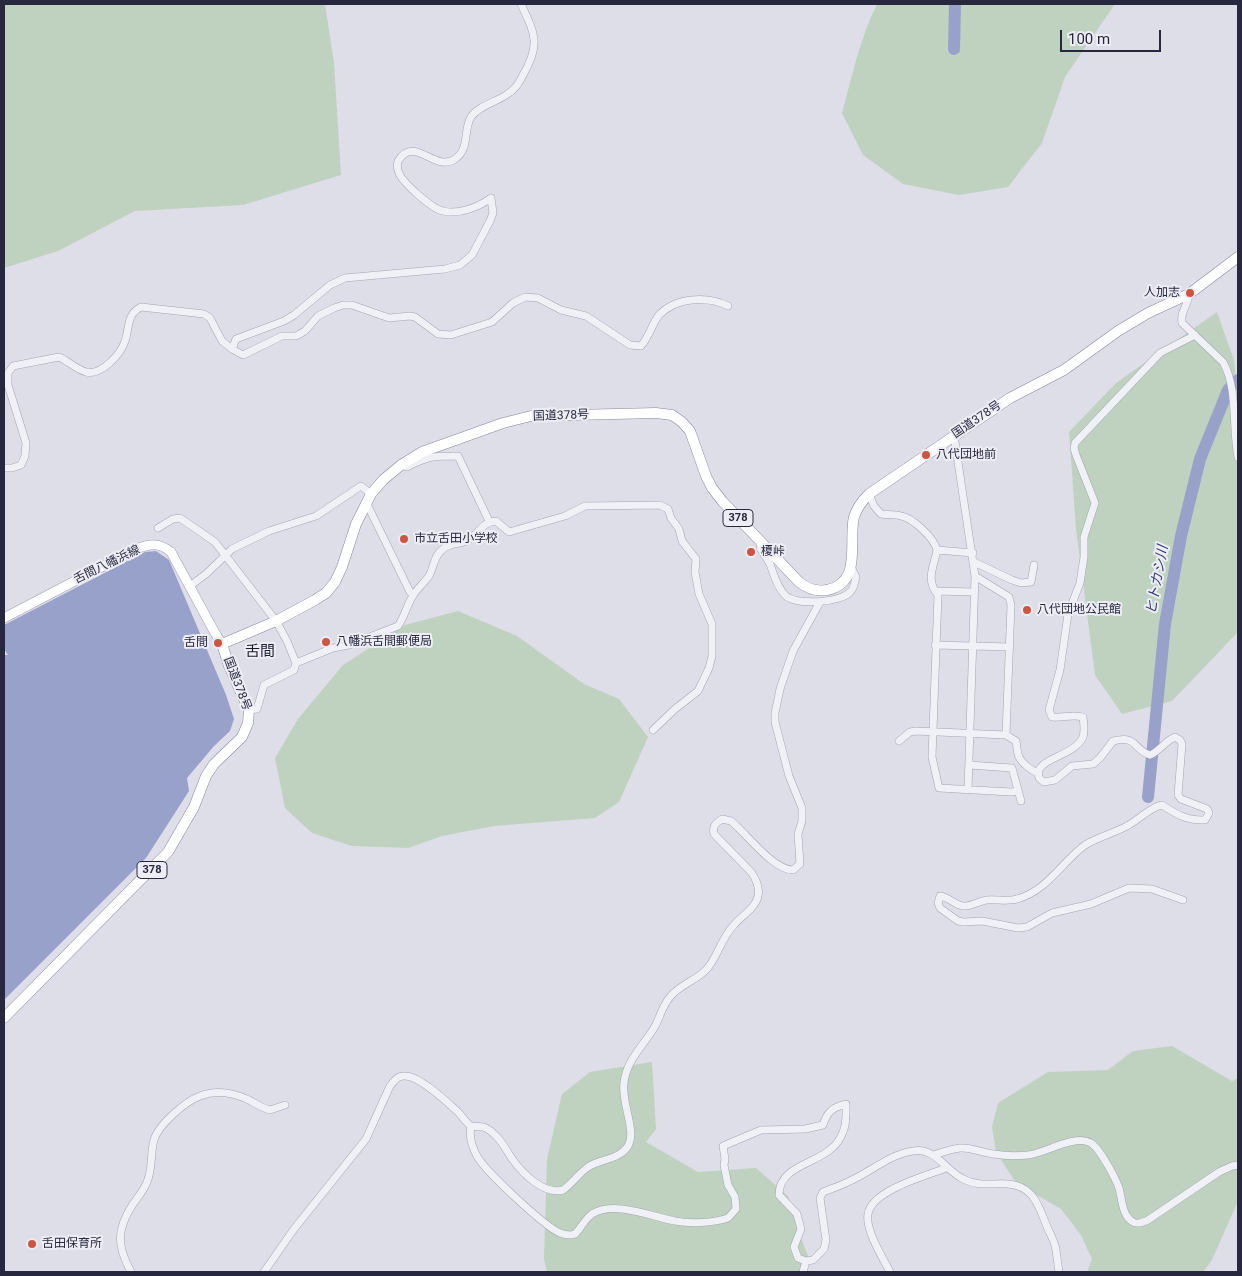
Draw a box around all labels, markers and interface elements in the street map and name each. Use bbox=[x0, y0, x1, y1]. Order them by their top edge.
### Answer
scale bar bbox=[1062, 20, 1163, 52]
text: 100 m bbox=[1068, 30, 1110, 48]
place label: 人加志 bbox=[1144, 286, 1180, 300]
marker: 人加志 bbox=[1184, 287, 1196, 299]
street label: 国道378号 bbox=[950, 398, 1004, 442]
street label: 国道378号 bbox=[533, 408, 589, 424]
place label: 八代団地前 bbox=[936, 448, 996, 462]
marker: 八代団地前 bbox=[920, 449, 932, 461]
road number: 378 bbox=[723, 509, 753, 526]
place label: 市立舌田小学校 bbox=[414, 532, 498, 546]
marker: 市立舌田小学校 bbox=[398, 533, 410, 545]
street label: 舌間八幡浜線 bbox=[71, 543, 143, 587]
water label: ヒトカシ川 bbox=[1144, 544, 1172, 616]
place label: 榎峠 bbox=[761, 545, 785, 559]
marker: 榎峠 bbox=[745, 546, 757, 558]
place label: 八代団地公民館 bbox=[1037, 603, 1121, 617]
marker: 八代団地公民館 bbox=[1021, 604, 1033, 616]
place label: 八幡浜舌間郵便局 bbox=[336, 635, 432, 649]
place label: 舌間 bbox=[184, 636, 208, 650]
marker: 八幡浜舌間郵便局 bbox=[320, 636, 332, 648]
marker: 舌間 bbox=[212, 637, 224, 649]
district label: 舌間 bbox=[245, 643, 275, 661]
street label: 国道378号 bbox=[220, 655, 254, 713]
road number: 378 bbox=[137, 862, 167, 878]
place label: 舌田保育所 bbox=[42, 1237, 102, 1251]
marker: 舌田保育所 bbox=[26, 1238, 38, 1250]

